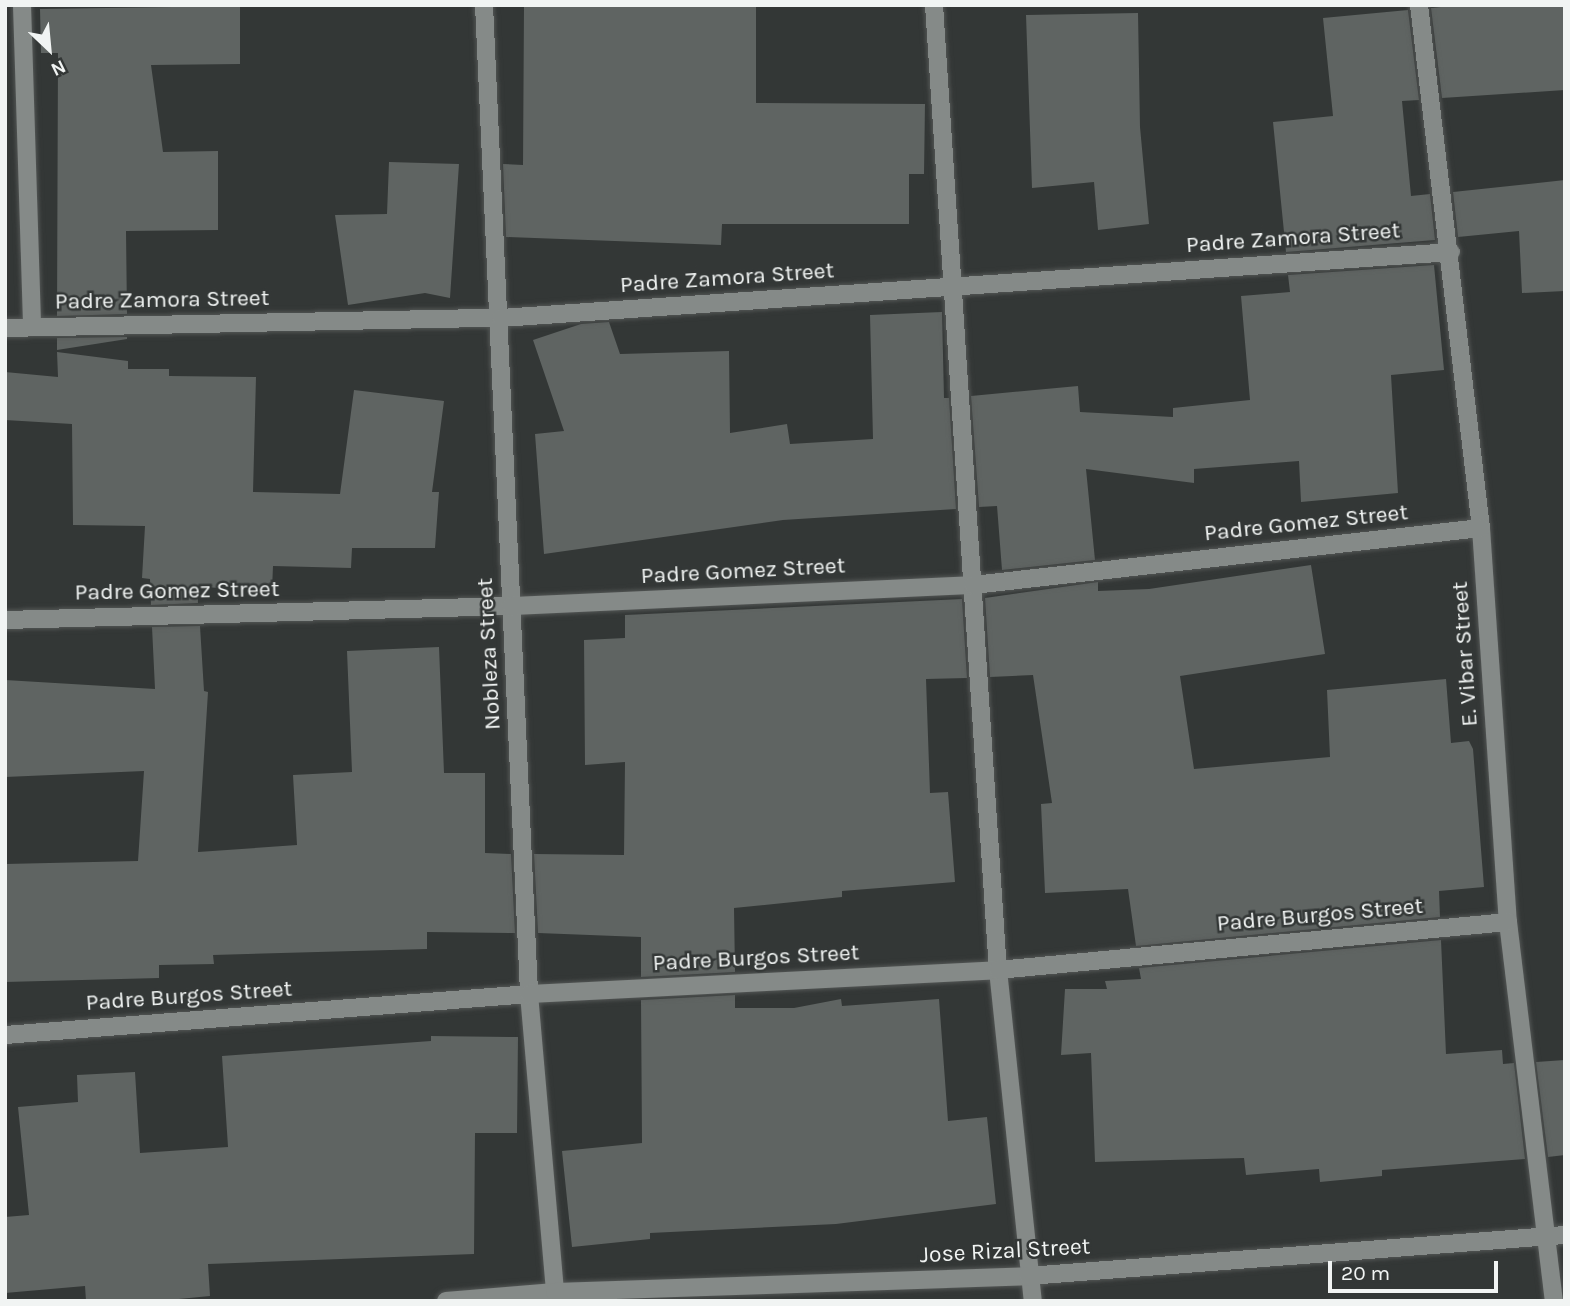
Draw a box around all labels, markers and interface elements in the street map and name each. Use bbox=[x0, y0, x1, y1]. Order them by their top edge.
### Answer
north arrow bbox=[14, 14, 84, 84]
text: N bbox=[47, 55, 69, 81]
street label: Padre Zamora Street bbox=[1185, 217, 1401, 259]
street label: Padre Zamora Street bbox=[619, 257, 835, 299]
street label: Padre Zamora Street bbox=[55, 284, 269, 316]
street label: Padre Gomez Street bbox=[1203, 499, 1409, 547]
street label: Padre Gomez Street bbox=[640, 552, 846, 590]
street label: Padre Gomez Street bbox=[74, 575, 280, 607]
street label: Nobleza Street bbox=[471, 577, 507, 731]
street label: E. Vibar Street bbox=[1446, 580, 1484, 728]
street label: Padre Burgos Street bbox=[1216, 892, 1424, 938]
street label: Padre Burgos Street bbox=[652, 939, 860, 977]
street label: Padre Burgos Street bbox=[85, 975, 293, 1017]
street label: Jose Rizal Street bbox=[919, 1233, 1091, 1269]
scale bar bbox=[1332, 1246, 1502, 1290]
text: 20 m bbox=[1341, 1261, 1390, 1285]

